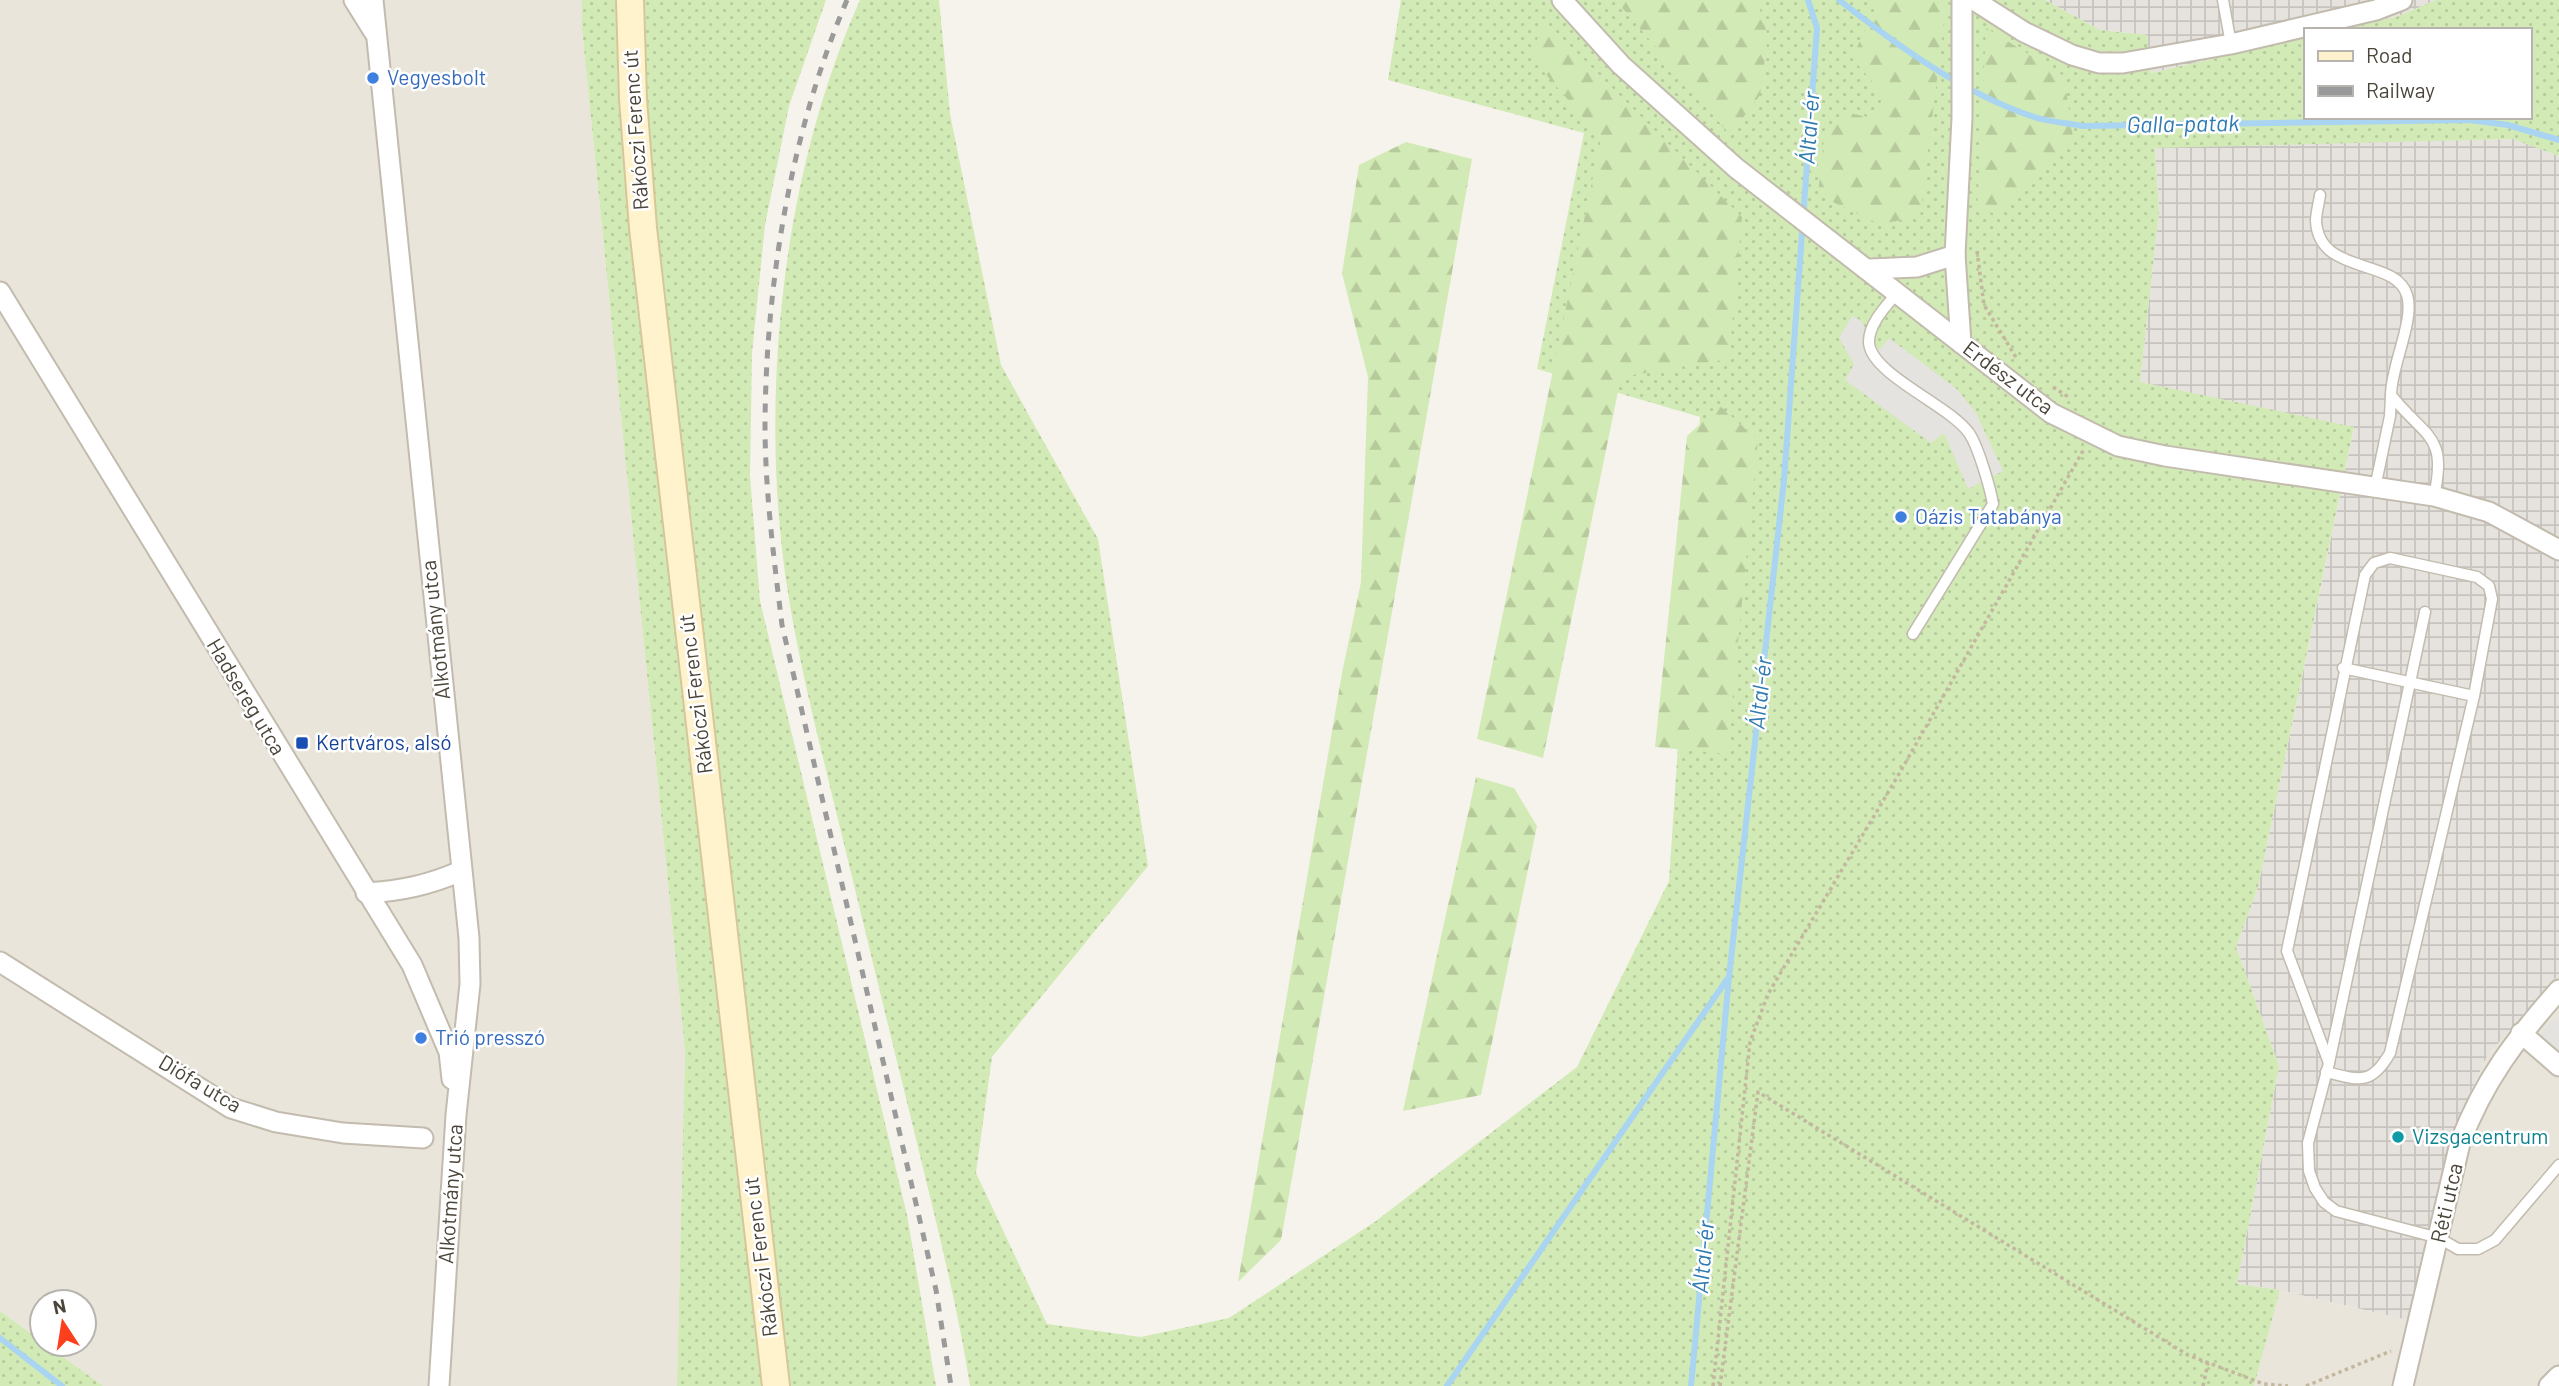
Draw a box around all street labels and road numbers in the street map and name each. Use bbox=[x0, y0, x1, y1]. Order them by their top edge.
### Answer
street label: Rákóczi Ferenc út bbox=[616, 49, 653, 211]
street label: Erdész utca bbox=[1959, 335, 2059, 419]
street label: Alkotmány utca bbox=[415, 559, 454, 701]
street label: Rákóczi Ferenc út bbox=[672, 613, 717, 776]
street label: Hadsereg utca bbox=[203, 633, 292, 759]
street label: Diófa utca bbox=[155, 1048, 247, 1117]
street label: Alkotmány utca bbox=[432, 1123, 467, 1265]
street label: Réti utca bbox=[2424, 1160, 2467, 1245]
street label: Rákóczi Ferenc út bbox=[737, 1176, 782, 1339]

